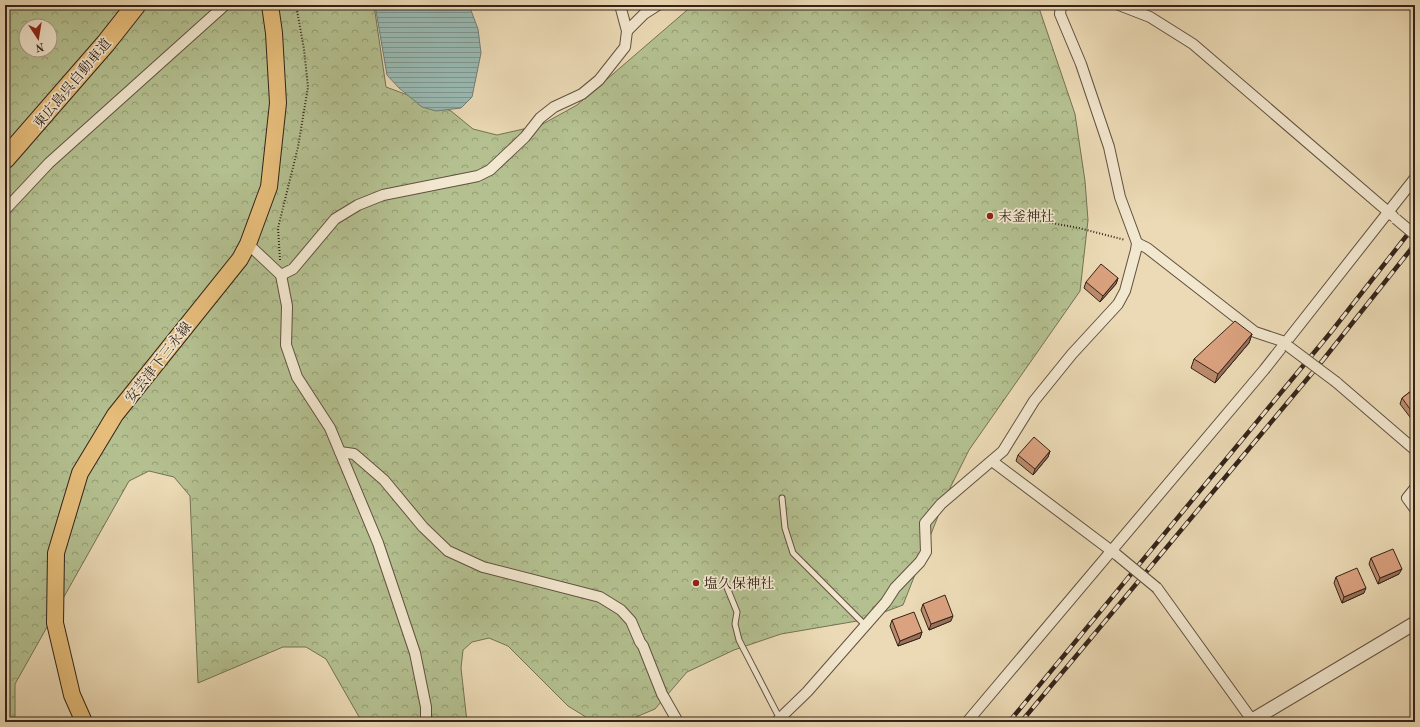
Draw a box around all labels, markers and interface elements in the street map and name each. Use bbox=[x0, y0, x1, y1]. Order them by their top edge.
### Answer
north arrow bbox=[18, 18, 58, 58]
street label: 東広島呉自動車道 bbox=[31, 36, 114, 131]
text: N bbox=[34, 40, 45, 53]
place label: 末釜神社 bbox=[998, 209, 1054, 224]
marker: 末釜神社 bbox=[985, 211, 995, 221]
street label: 安芸津下三永線 bbox=[122, 319, 194, 406]
place label: 塩久保神社 bbox=[704, 576, 774, 591]
marker: 塩久保神社 bbox=[691, 578, 701, 588]

